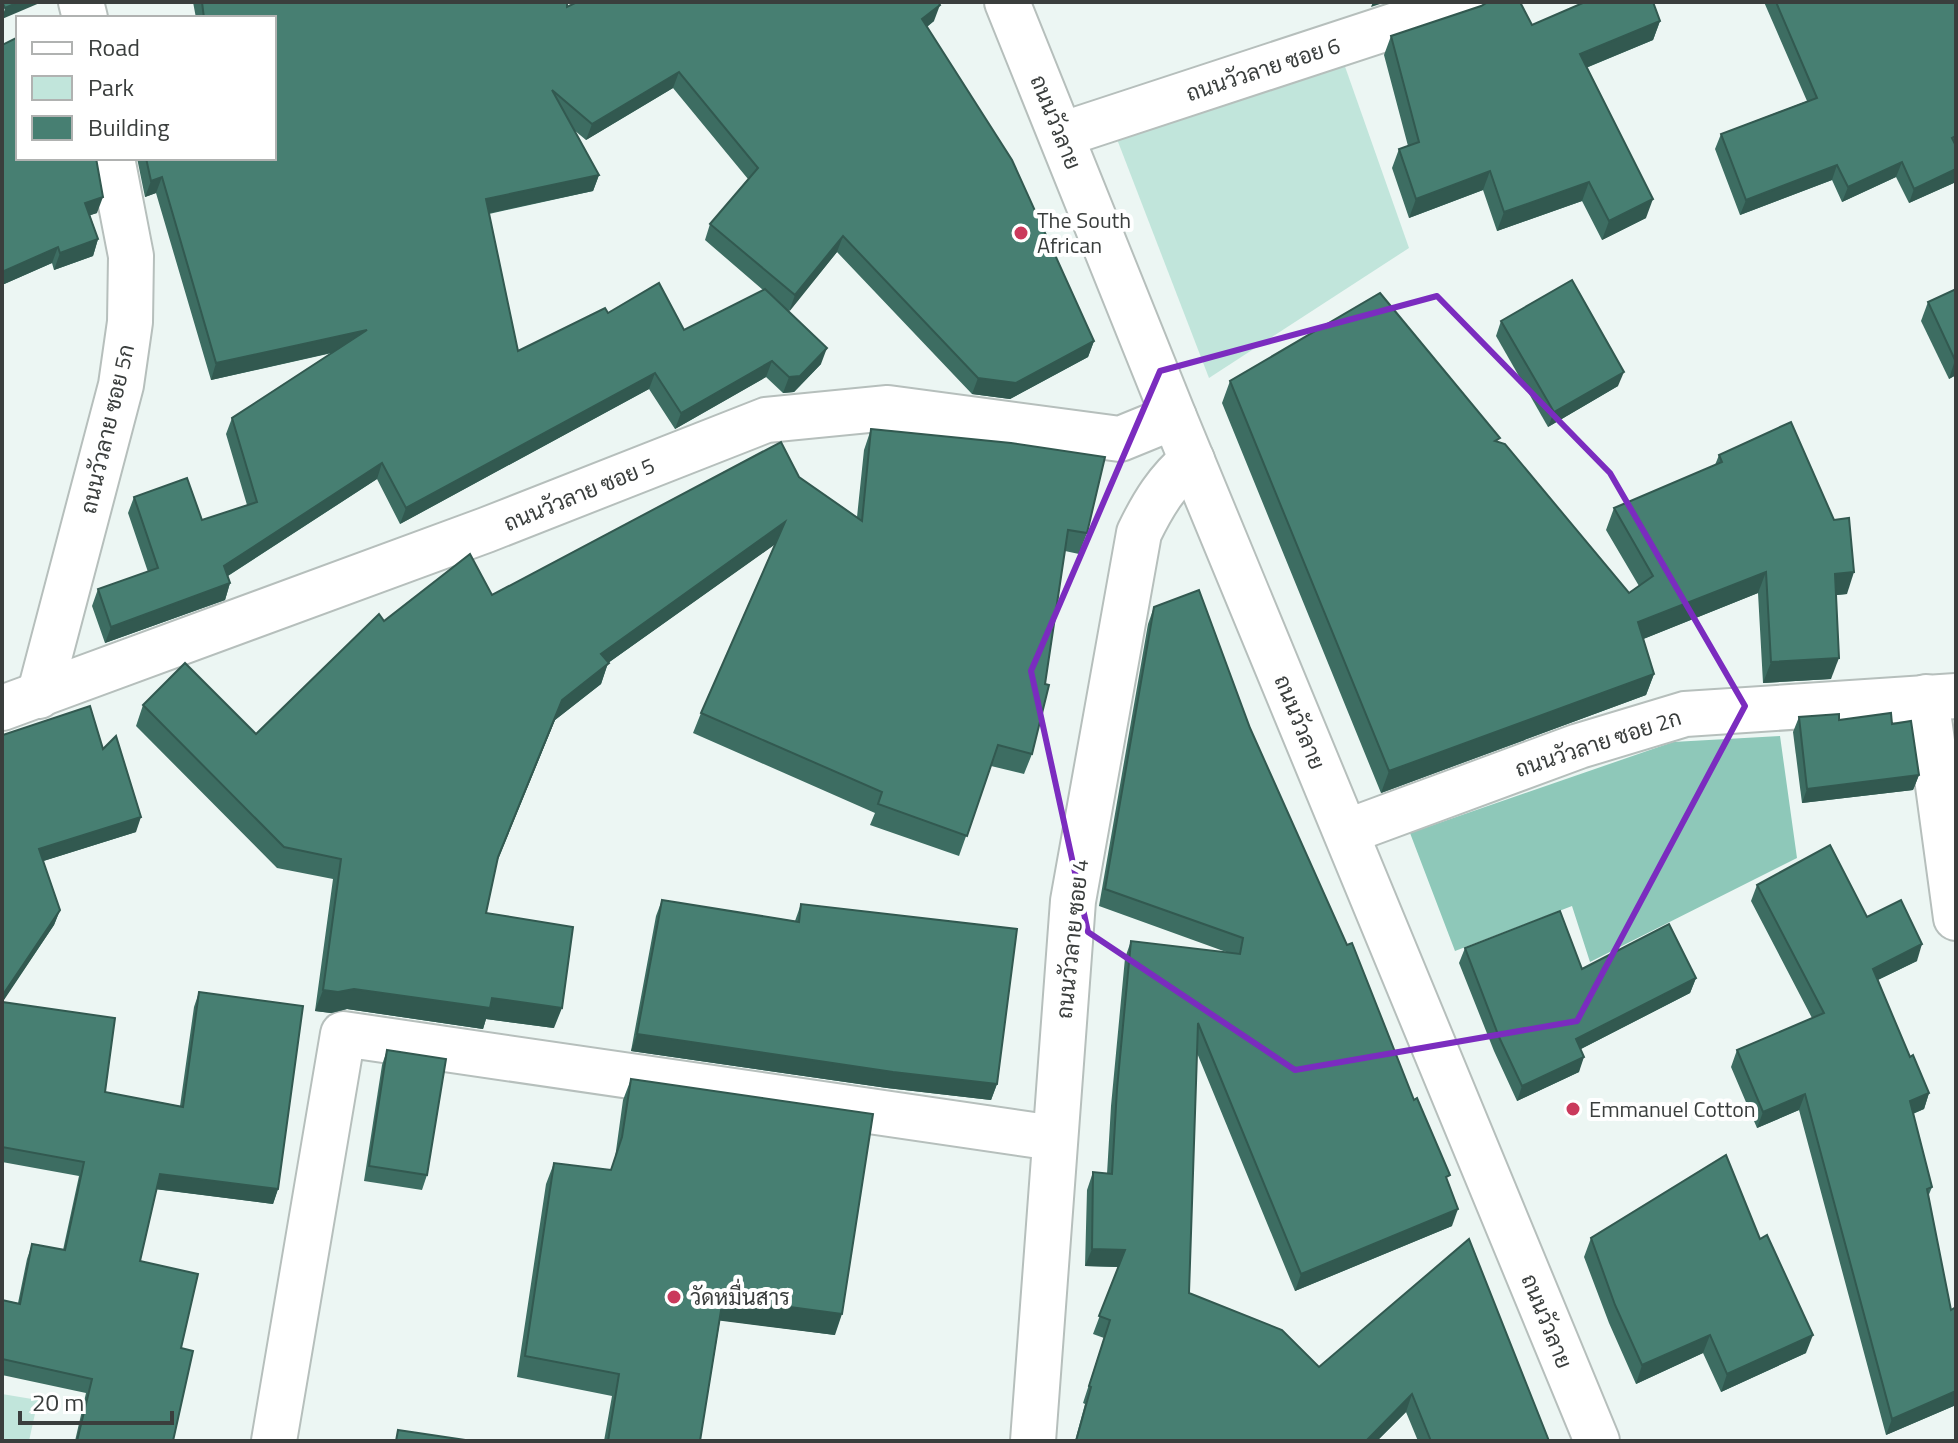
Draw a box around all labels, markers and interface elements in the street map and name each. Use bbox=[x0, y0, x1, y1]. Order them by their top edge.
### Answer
legend bbox=[16, 16, 276, 160]
street label: ถนนวัวลาย ซอย 6 bbox=[1181, 28, 1345, 110]
text: Road bbox=[88, 29, 140, 65]
text: Park bbox=[88, 69, 134, 105]
street label: ถนนวัวลาย bbox=[1022, 70, 1090, 174]
text: Building bbox=[88, 109, 170, 145]
place label: The South African bbox=[1037, 203, 1131, 262]
marker: The South African bbox=[1012, 224, 1030, 242]
street label: ถนนวัวลาย ซอย 5ก bbox=[71, 341, 143, 517]
street label: ถนนวัวลาย ซอย 5 bbox=[498, 448, 660, 540]
street label: ถนนวัวลาย bbox=[1266, 670, 1334, 774]
street label: ถนนวัวลาย ซอย 2ก bbox=[1510, 700, 1686, 786]
street label: ถนนวัวลาย ซอย 4 bbox=[1047, 857, 1097, 1021]
place label: Emmanuel Cotton bbox=[1589, 1092, 1756, 1126]
marker: Emmanuel Cotton bbox=[1564, 1100, 1582, 1118]
street label: ถนนวัวลาย bbox=[1513, 1269, 1581, 1373]
place label: วัดหมื่นสาร bbox=[690, 1278, 790, 1314]
marker: วัดหมื่นสาร bbox=[665, 1288, 683, 1306]
scale bar bbox=[20, 1375, 172, 1425]
text: 20 m bbox=[32, 1384, 84, 1420]

